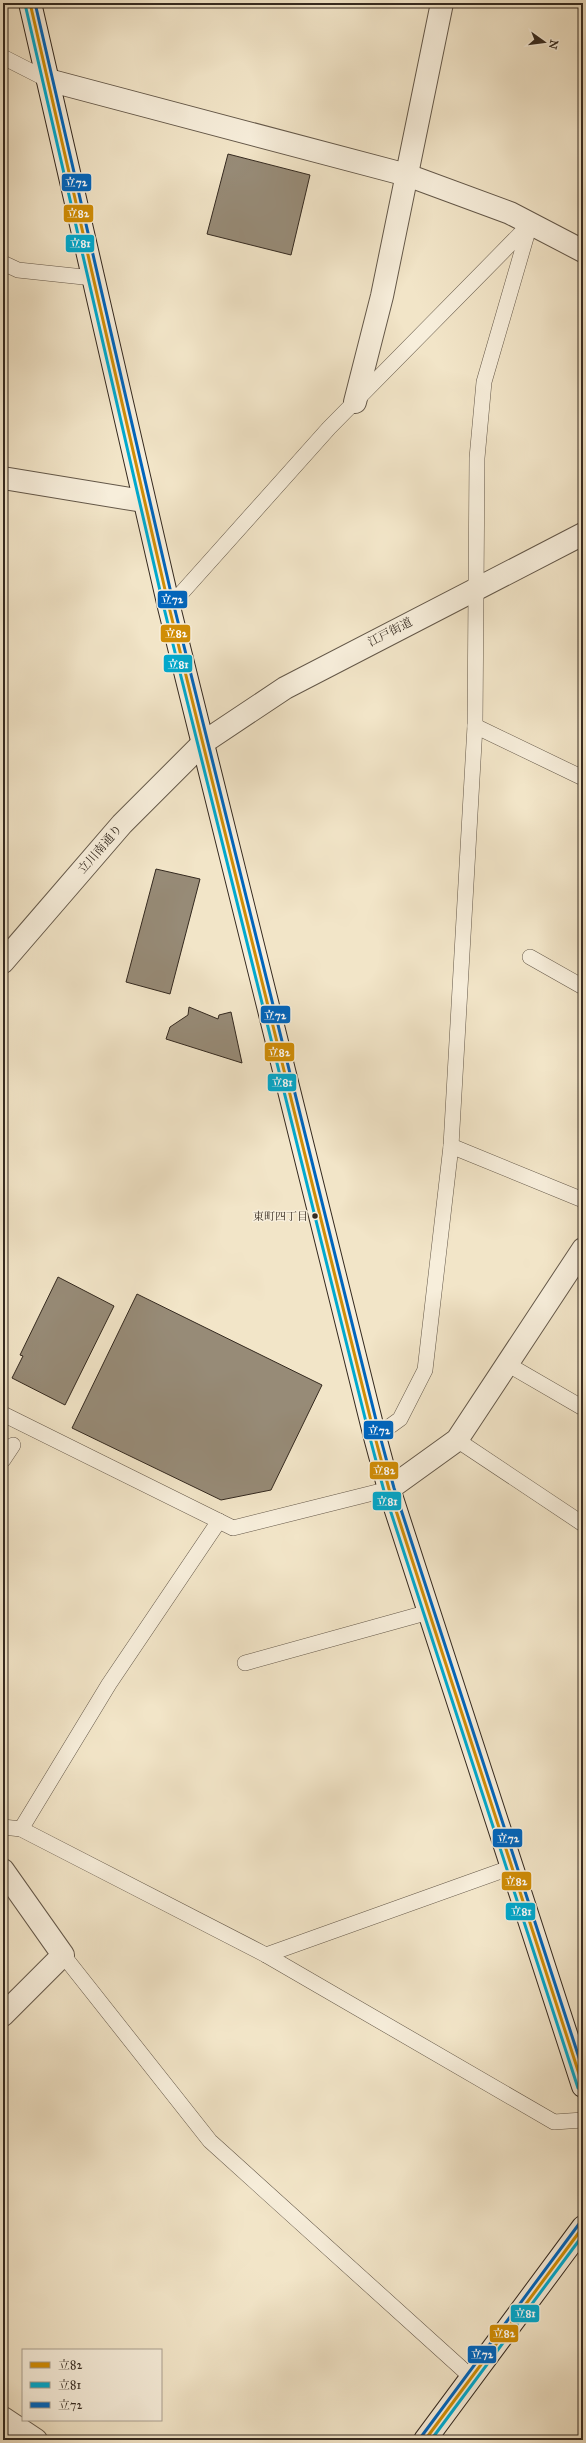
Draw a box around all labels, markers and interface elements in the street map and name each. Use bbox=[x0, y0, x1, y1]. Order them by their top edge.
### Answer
north arrow bbox=[524, 22, 564, 62]
text: N bbox=[546, 38, 561, 51]
line badge: 立72 bbox=[61, 173, 92, 192]
text: 立72 bbox=[65, 176, 88, 189]
line badge: 立82 bbox=[63, 204, 94, 223]
text: 立82 bbox=[67, 207, 90, 220]
line badge: 立81 bbox=[65, 234, 95, 253]
text: 立81 bbox=[69, 237, 91, 250]
line badge: 立72 bbox=[157, 590, 188, 609]
text: 立72 bbox=[161, 593, 184, 606]
street label: 江戸街道 bbox=[365, 615, 415, 649]
line badge: 立82 bbox=[160, 624, 191, 643]
text: 立82 bbox=[165, 627, 188, 640]
line badge: 立81 bbox=[163, 654, 193, 673]
text: 立81 bbox=[167, 658, 189, 671]
street label: 立川南通り bbox=[75, 822, 125, 876]
line badge: 立72 bbox=[260, 1005, 291, 1024]
text: 立72 bbox=[264, 1009, 287, 1022]
line badge: 立82 bbox=[264, 1042, 295, 1062]
text: 立82 bbox=[268, 1046, 291, 1059]
line badge: 立81 bbox=[267, 1073, 297, 1092]
text: 立81 bbox=[271, 1076, 293, 1089]
place label: 東町四丁目 bbox=[253, 1210, 308, 1223]
marker: 東町四丁目 bbox=[310, 1211, 320, 1221]
line badge: 立72 bbox=[363, 1420, 394, 1440]
text: 立72 bbox=[368, 1424, 391, 1437]
line badge: 立82 bbox=[369, 1461, 399, 1480]
text: 立82 bbox=[373, 1464, 396, 1477]
line badge: 立81 bbox=[372, 1491, 402, 1511]
text: 立81 bbox=[376, 1495, 398, 1508]
line badge: 立72 bbox=[492, 1828, 523, 1848]
text: 立72 bbox=[497, 1832, 520, 1845]
line badge: 立82 bbox=[501, 1871, 532, 1891]
text: 立82 bbox=[505, 1875, 528, 1888]
line badge: 立81 bbox=[505, 1902, 536, 1921]
text: 立81 bbox=[510, 1905, 532, 1918]
line badge: 立81 bbox=[510, 2304, 540, 2323]
text: 立81 bbox=[514, 2307, 536, 2320]
line badge: 立82 bbox=[489, 2324, 519, 2343]
text: 立82 bbox=[493, 2327, 516, 2340]
line badge: 立72 bbox=[467, 2345, 497, 2364]
text: 立72 bbox=[471, 2348, 494, 2361]
legend bbox=[22, 2349, 162, 2421]
text: 立82 bbox=[58, 2358, 82, 2372]
text: 立81 bbox=[58, 2378, 81, 2392]
text: 立72 bbox=[58, 2398, 82, 2412]

